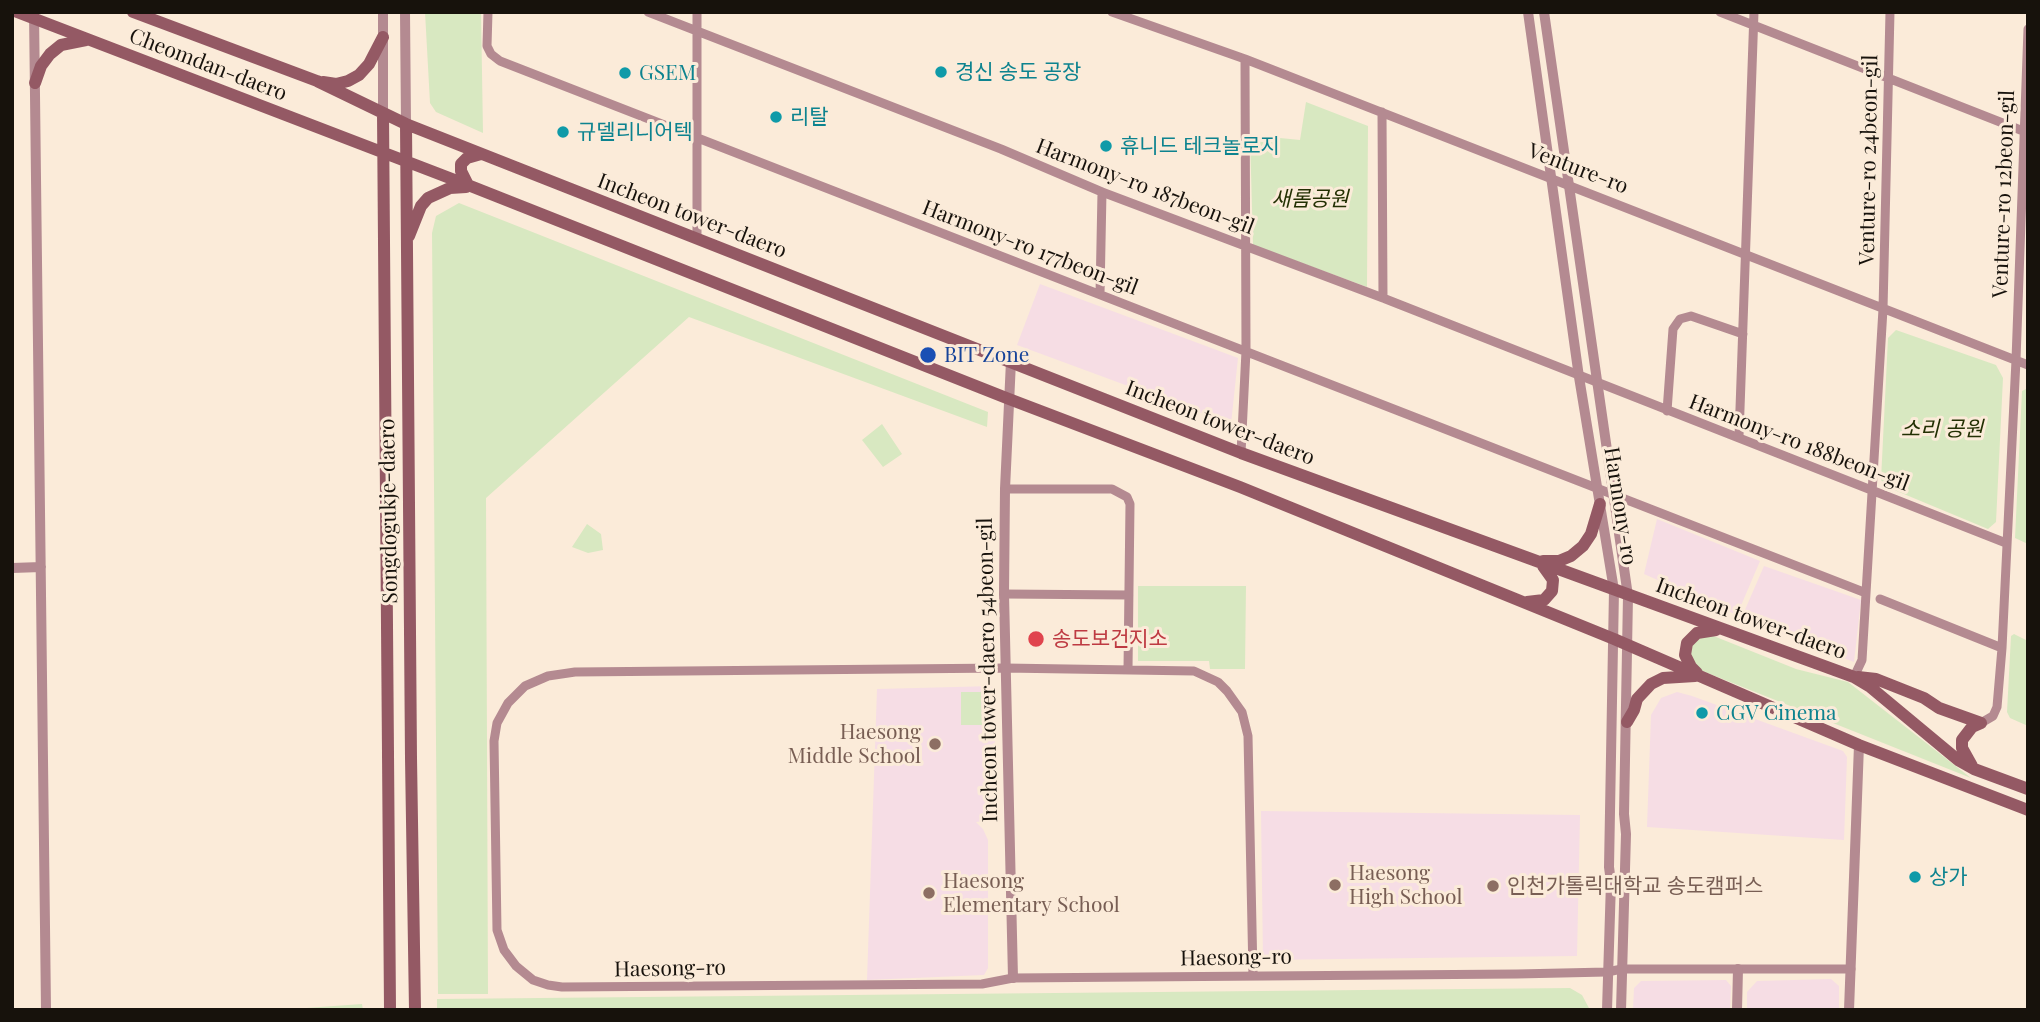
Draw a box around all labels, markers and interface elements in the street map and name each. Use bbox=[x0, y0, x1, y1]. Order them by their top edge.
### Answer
street label: Cheomdan-daero bbox=[126, 23, 290, 107]
street label: Venture-ro 24beon-gil bbox=[1855, 54, 1883, 266]
place label: 경신 송도 공장 bbox=[955, 59, 1081, 85]
place label: GSEM bbox=[639, 60, 696, 86]
marker: 경신 송도 공장 bbox=[933, 64, 949, 80]
marker: GSEM bbox=[617, 65, 633, 81]
street label: Venture-ro 12beon-gil bbox=[1988, 89, 2020, 299]
place label: 리탈 bbox=[790, 104, 829, 130]
marker: 리탈 bbox=[768, 109, 784, 125]
place label: 규델리니어텍 bbox=[577, 119, 693, 145]
marker: 규델리니어텍 bbox=[555, 124, 571, 140]
place label: 휴니드 테크놀로지 bbox=[1120, 133, 1280, 159]
street label: Harmony-ro 187beon-gil bbox=[1032, 134, 1258, 240]
marker: 휴니드 테크놀로지 bbox=[1098, 138, 1114, 154]
street label: Venture-ro bbox=[1524, 138, 1632, 200]
street label: Incheon tower-daero bbox=[594, 168, 790, 264]
park label: 새롬공원 bbox=[1271, 186, 1349, 212]
street label: Harmony-ro 177beon-gil bbox=[918, 195, 1142, 301]
place label: BIT Zone bbox=[944, 342, 1029, 368]
marker: BIT Zone bbox=[918, 345, 938, 365]
street label: Incheon tower-daero bbox=[1122, 375, 1318, 471]
street label: Harmony-ro 188beon-gil bbox=[1685, 389, 1913, 497]
park label: 소리 공원 bbox=[1901, 416, 1983, 442]
street label: Songdogukje-daero bbox=[375, 418, 403, 604]
street label: Harmony-ro bbox=[1598, 445, 1642, 567]
street label: Incheon tower-daero 54beon-gil bbox=[973, 517, 1003, 823]
street label: Incheon tower-daero bbox=[1652, 573, 1850, 665]
place label: 송도보건지소 bbox=[1052, 626, 1168, 652]
marker: 송도보건지소 bbox=[1026, 629, 1046, 649]
place label: CGV Cinema bbox=[1716, 700, 1837, 726]
marker: CGV Cinema bbox=[1694, 705, 1710, 721]
place label: Haesong Middle School bbox=[788, 719, 921, 769]
marker: Haesong Middle School bbox=[927, 736, 943, 752]
place label: Haesong High School bbox=[1349, 860, 1462, 910]
place label: 상가 bbox=[1929, 864, 1968, 890]
place label: Haesong Elementary School bbox=[943, 868, 1120, 918]
marker: 상가 bbox=[1907, 869, 1923, 885]
place label: 인천가톨릭대학교 송도캠퍼스 bbox=[1507, 873, 1763, 899]
marker: Haesong High School bbox=[1327, 877, 1343, 893]
marker: 인천가톨릭대학교 송도캠퍼스 bbox=[1485, 878, 1501, 894]
marker: Haesong Elementary School bbox=[921, 885, 937, 901]
street label: Haesong-ro bbox=[1180, 944, 1292, 972]
street label: Haesong-ro bbox=[614, 955, 726, 983]

